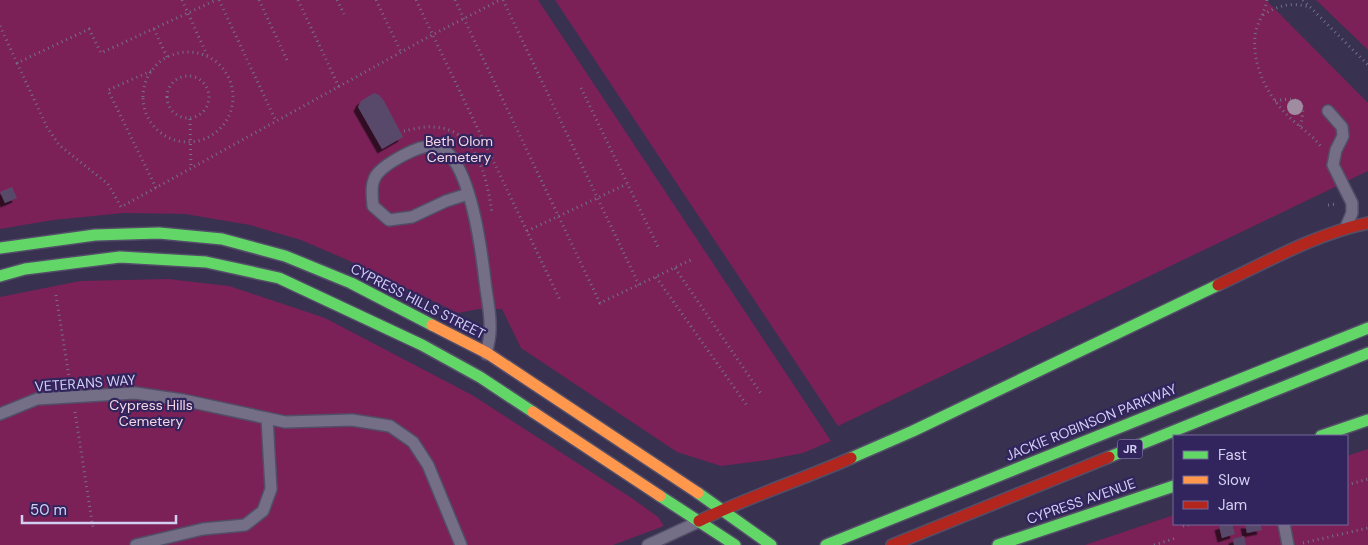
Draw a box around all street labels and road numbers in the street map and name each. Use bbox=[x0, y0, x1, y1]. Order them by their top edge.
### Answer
street label: CYPRESS HILLS STREET bbox=[348, 259, 488, 343]
street label: VETERANS WAY bbox=[34, 370, 136, 396]
street label: JACKIE ROBINSON PARKWAY bbox=[1003, 379, 1179, 465]
road number: JR bbox=[1118, 439, 1142, 458]
street label: CYPRESS AVENUE bbox=[1024, 474, 1138, 528]

